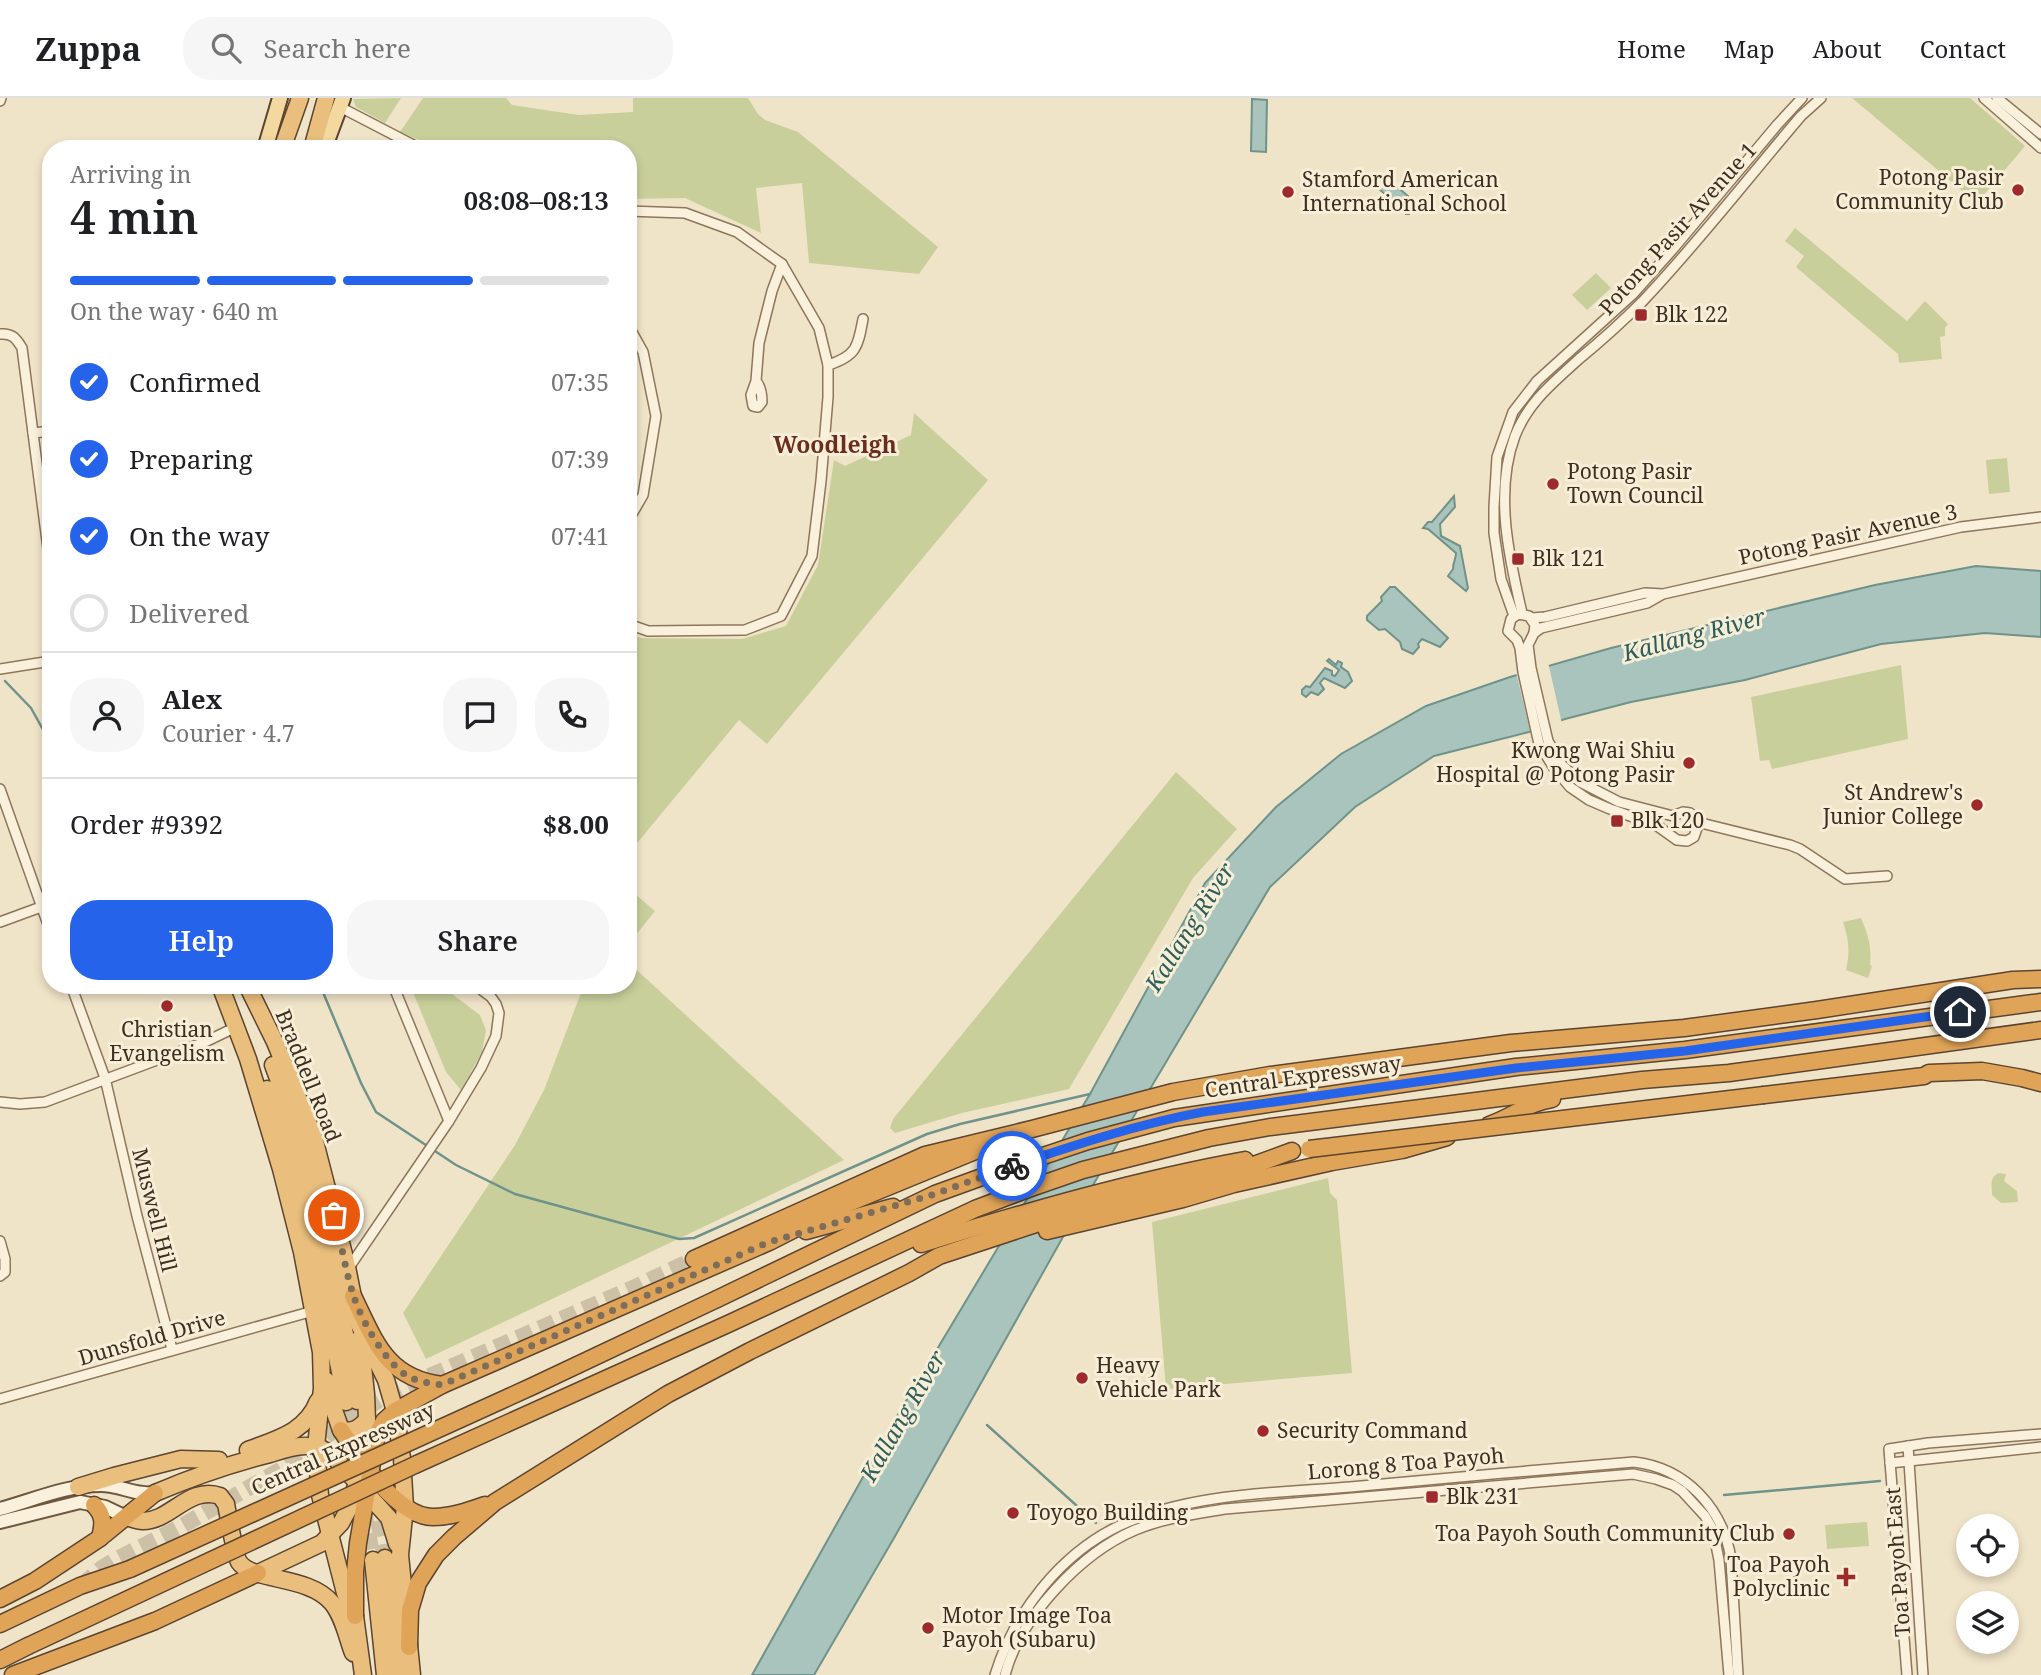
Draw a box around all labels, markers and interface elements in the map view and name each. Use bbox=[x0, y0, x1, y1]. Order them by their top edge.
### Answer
search box bbox=[183, 17, 673, 80]
text: Zuppa bbox=[35, 26, 141, 71]
icon: search bbox=[207, 29, 245, 67]
text: Search here bbox=[263, 30, 411, 66]
text: Home bbox=[1617, 32, 1686, 65]
text: Map bbox=[1724, 32, 1775, 65]
text: About bbox=[1813, 32, 1882, 65]
text: Contact bbox=[1920, 32, 2006, 65]
street label: Potong Pasir Avenue 1 bbox=[1592, 136, 1762, 321]
text: Arriving in bbox=[70, 158, 191, 190]
place label: Potong Pasir Community Club bbox=[1835, 163, 2004, 215]
place label: Stamford American International School bbox=[1302, 165, 1507, 217]
text: 08:08–08:13 bbox=[463, 182, 609, 218]
marker: Potong Pasir Community Club bbox=[2010, 182, 2026, 198]
marker: Stamford American International School bbox=[1280, 184, 1296, 200]
text: 4 min bbox=[70, 185, 198, 247]
text: On the way · 640 m bbox=[70, 295, 278, 327]
place label: Blk 122 bbox=[1655, 300, 1728, 328]
marker: Blk 122 bbox=[1633, 307, 1649, 323]
icon: check bbox=[70, 363, 108, 401]
text: Confirmed bbox=[129, 364, 261, 400]
text: 07:35 bbox=[551, 366, 609, 398]
district label: Woodleigh bbox=[773, 428, 897, 460]
icon: check bbox=[70, 440, 108, 478]
text: Preparing bbox=[129, 441, 253, 477]
text: 07:39 bbox=[551, 443, 609, 475]
place label: Potong Pasir Town Council bbox=[1567, 457, 1704, 509]
marker: Potong Pasir Town Council bbox=[1545, 476, 1561, 492]
street label: Potong Pasir Avenue 3 bbox=[1736, 497, 1960, 571]
icon: check bbox=[70, 517, 108, 555]
text: On the way bbox=[129, 518, 269, 554]
text: 07:41 bbox=[551, 520, 609, 552]
place label: Blk 121 bbox=[1532, 544, 1605, 572]
marker: Blk 121 bbox=[1510, 551, 1526, 567]
text: Delivered bbox=[129, 595, 249, 631]
water label: Kallang River bbox=[1618, 600, 1769, 669]
button: person bbox=[70, 678, 144, 752]
button: chat bbox=[443, 678, 517, 752]
button: phone bbox=[535, 678, 609, 752]
text: Alex bbox=[162, 681, 222, 717]
text: Courier · 4.7 bbox=[162, 717, 295, 749]
place label: Kwong Wai Shiu Hospital @ Potong Pasir bbox=[1436, 736, 1675, 788]
marker: Kwong Wai Shiu Hospital @ Potong Pasir bbox=[1681, 755, 1697, 771]
place label: St Andrew's Junior College bbox=[1822, 778, 1963, 830]
marker: St Andrew's Junior College bbox=[1969, 797, 1985, 813]
text: Order #9392 bbox=[70, 806, 223, 842]
text: $8.00 bbox=[543, 806, 609, 842]
place label: Blk 120 bbox=[1631, 806, 1704, 834]
marker: Blk 120 bbox=[1609, 813, 1625, 829]
water label: Kallang River bbox=[1136, 856, 1242, 998]
button: Help bbox=[70, 900, 333, 980]
button: Share bbox=[347, 900, 609, 980]
pin bbox=[1930, 982, 1990, 1042]
icon: home bbox=[1941, 993, 1979, 1031]
marker: Christian Evangelism bbox=[159, 998, 175, 1014]
street label: Braddell Road bbox=[270, 1005, 348, 1146]
place label: Christian Evangelism bbox=[109, 1015, 225, 1067]
street label: Central Expressway bbox=[1203, 1048, 1403, 1104]
courier bbox=[977, 1131, 1047, 1201]
street label: Muswell Hill bbox=[126, 1145, 184, 1275]
icon: bike bbox=[993, 1147, 1031, 1185]
pin bbox=[304, 1185, 364, 1245]
icon: bag bbox=[315, 1196, 353, 1234]
street label: Dunsfold Drive bbox=[75, 1303, 228, 1371]
water label: Kallang River bbox=[851, 1344, 953, 1488]
place label: Heavy Vehicle Park bbox=[1096, 1351, 1221, 1403]
marker: Heavy Vehicle Park bbox=[1074, 1370, 1090, 1386]
street label: Central Expressway bbox=[247, 1395, 439, 1501]
place label: Security Command bbox=[1277, 1416, 1468, 1444]
marker: Security Command bbox=[1255, 1423, 1271, 1439]
street label: Lorong 8 Toa Payoh bbox=[1306, 1440, 1505, 1486]
place label: Blk 231 bbox=[1446, 1482, 1519, 1510]
street label: Toa Payoh East bbox=[1878, 1486, 1916, 1638]
marker: Blk 231 bbox=[1424, 1489, 1440, 1505]
place label: Toyogo Building bbox=[1027, 1498, 1189, 1526]
marker: Toyogo Building bbox=[1005, 1505, 1021, 1521]
map controls bbox=[1956, 1514, 2019, 1654]
button: locate bbox=[1956, 1514, 2019, 1577]
place label: Toa Payoh South Community Club bbox=[1435, 1519, 1775, 1547]
marker: Toa Payoh South Community Club bbox=[1781, 1526, 1797, 1542]
place label: Toa Payoh Polyclinic bbox=[1727, 1550, 1830, 1602]
marker: Toa Payoh Polyclinic bbox=[1836, 1567, 1856, 1587]
button: layers bbox=[1956, 1591, 2019, 1654]
place label: Motor Image Toa Payoh (Subaru) bbox=[942, 1601, 1112, 1653]
marker: Motor Image Toa Payoh (Subaru) bbox=[920, 1620, 936, 1636]

